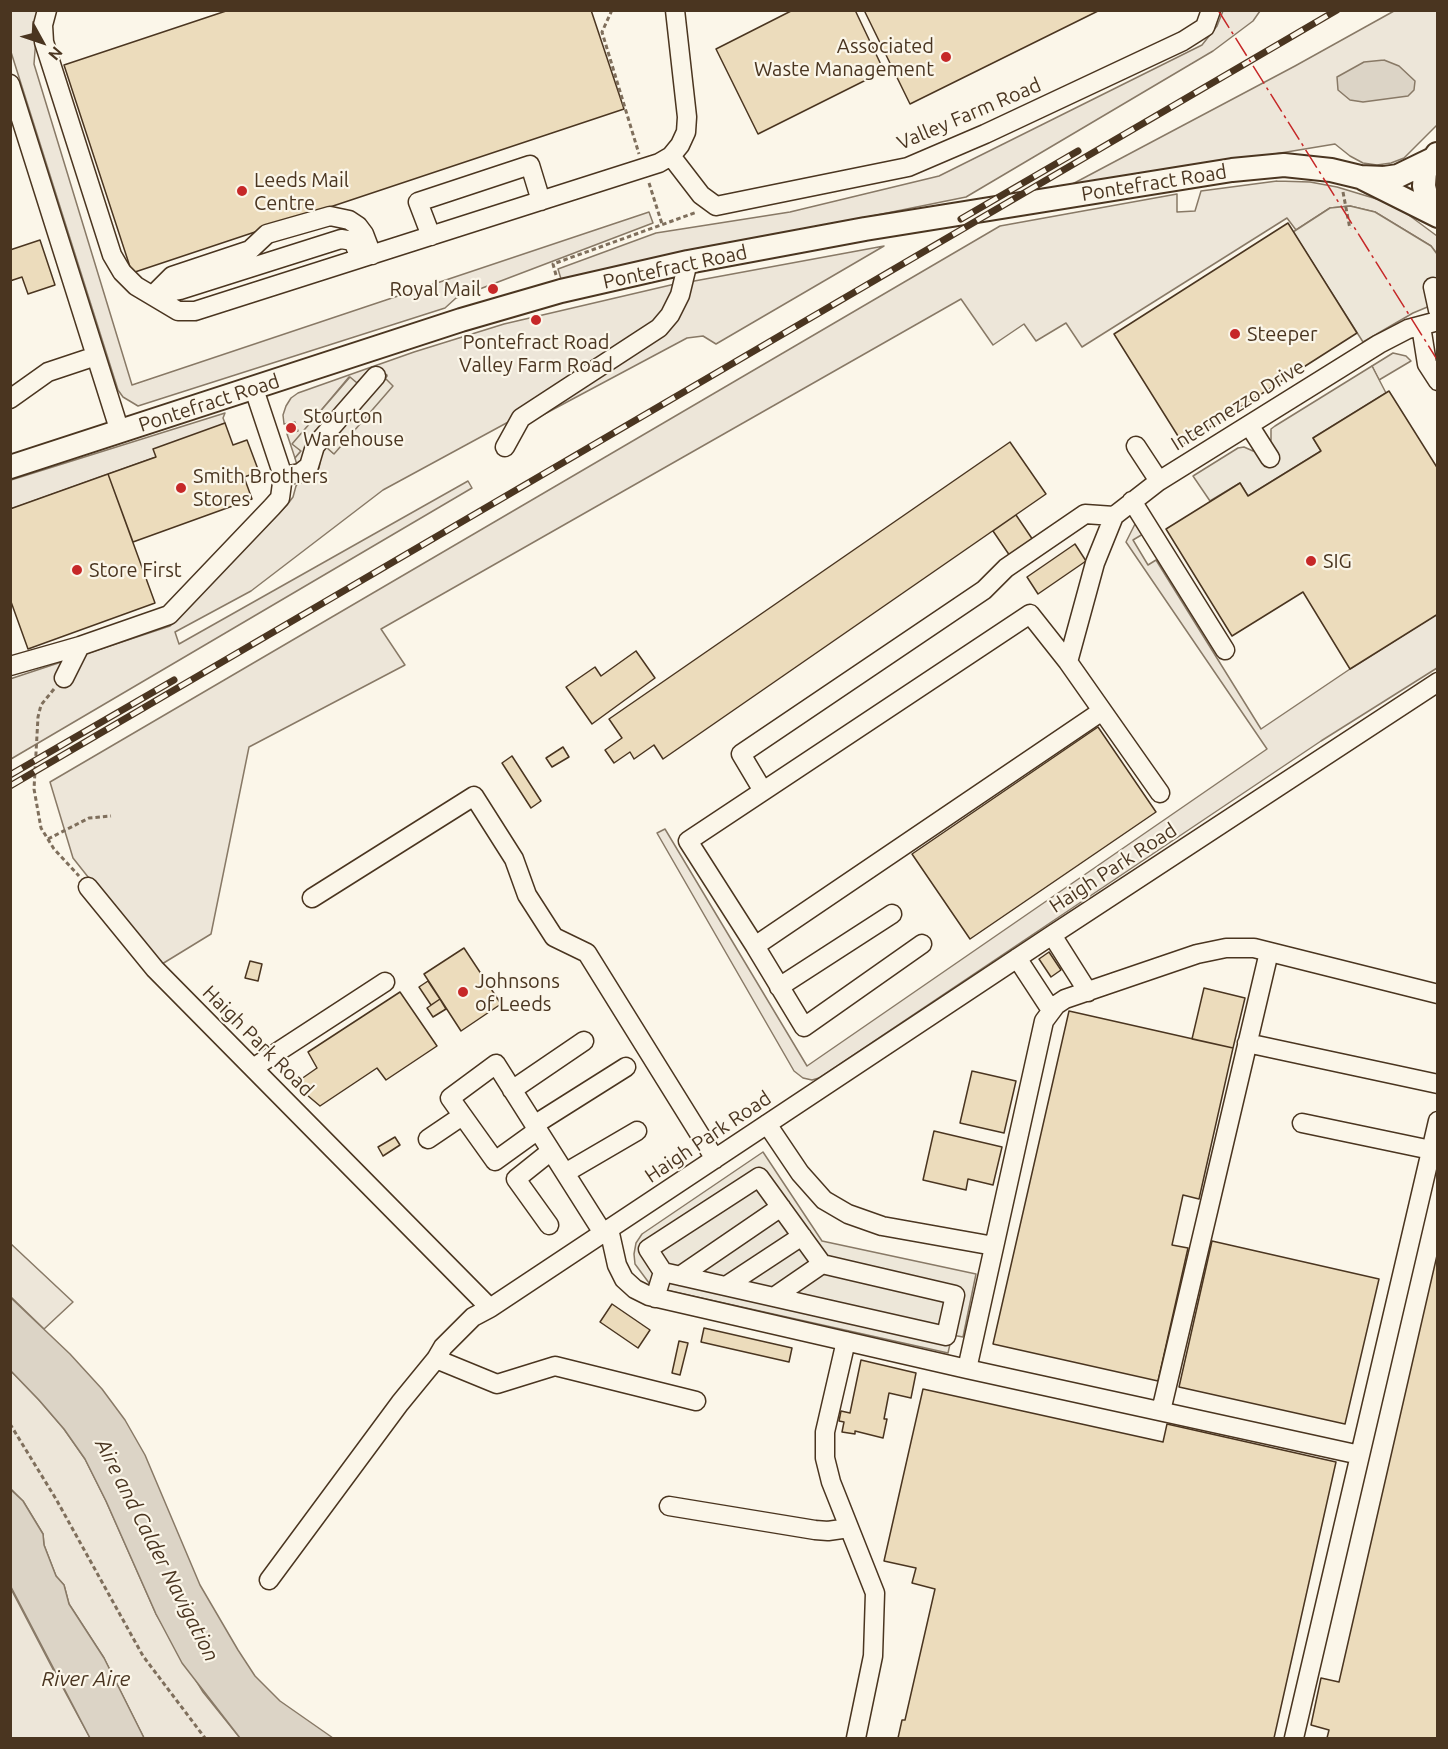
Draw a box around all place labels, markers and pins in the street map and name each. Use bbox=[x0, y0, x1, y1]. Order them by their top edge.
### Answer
place label: Associated Waste Management bbox=[754, 34, 934, 81]
marker: Associated Waste Management bbox=[939, 50, 953, 64]
place label: Leeds Mail Centre bbox=[254, 168, 349, 215]
marker: Leeds Mail Centre bbox=[235, 184, 249, 198]
place label: Royal Mail bbox=[389, 277, 481, 301]
marker: Royal Mail bbox=[486, 282, 500, 296]
marker: Pontefract Road Valley Farm Road bbox=[529, 313, 543, 327]
place label: Steeper bbox=[1247, 322, 1318, 346]
marker: Steeper bbox=[1228, 327, 1242, 341]
place label: Pontefract Road Valley Farm Road bbox=[459, 330, 613, 377]
place label: Stourton Warehouse bbox=[303, 404, 404, 451]
marker: Stourton Warehouse bbox=[284, 421, 298, 435]
place label: Smith Brothers Stores bbox=[193, 464, 328, 511]
marker: Smith Brothers Stores bbox=[174, 481, 188, 495]
place label: SIG bbox=[1323, 549, 1352, 573]
marker: SIG bbox=[1304, 554, 1318, 568]
place label: Store First bbox=[89, 558, 182, 582]
marker: Store First bbox=[70, 563, 84, 577]
place label: Johnsons of Leeds bbox=[475, 969, 560, 1016]
marker: Johnsons of Leeds bbox=[456, 985, 470, 999]

